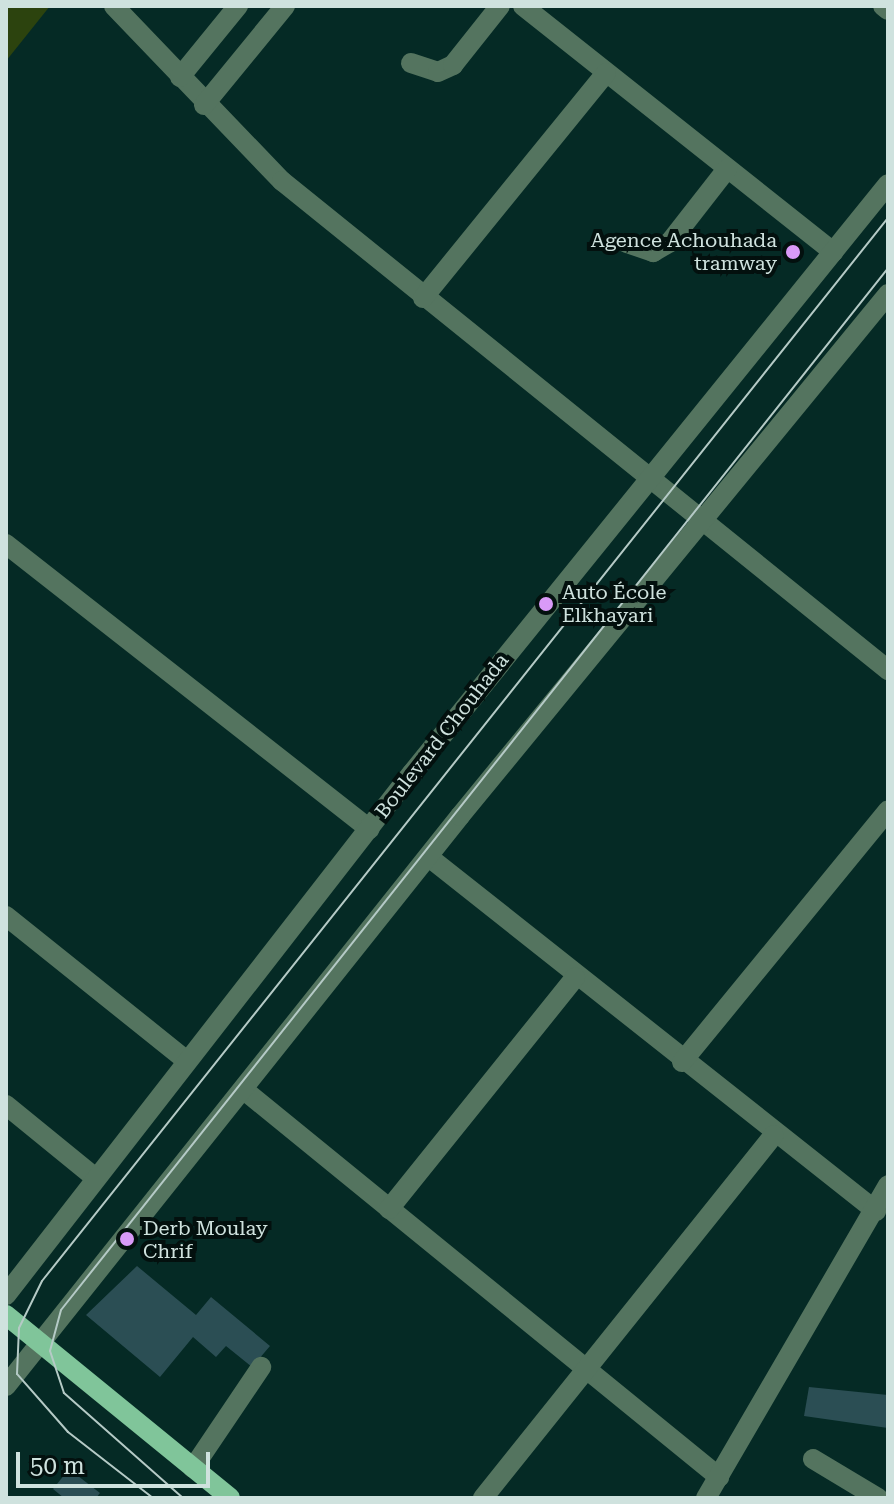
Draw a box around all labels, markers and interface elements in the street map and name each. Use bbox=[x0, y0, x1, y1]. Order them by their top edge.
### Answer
place label: Agence Achouhada tramway bbox=[591, 228, 777, 275]
marker: Agence Achouhada tramway bbox=[784, 243, 802, 261]
place label: Auto École Elkhayari bbox=[562, 580, 666, 627]
marker: Auto École Elkhayari bbox=[537, 595, 555, 613]
street label: Boulevard Chouhada bbox=[370, 649, 514, 823]
place label: Derb Moulay Chrif bbox=[143, 1216, 268, 1263]
marker: Derb Moulay Chrif bbox=[118, 1230, 136, 1248]
scale bar bbox=[20, 1436, 214, 1486]
text: 50 m bbox=[30, 1452, 85, 1480]

